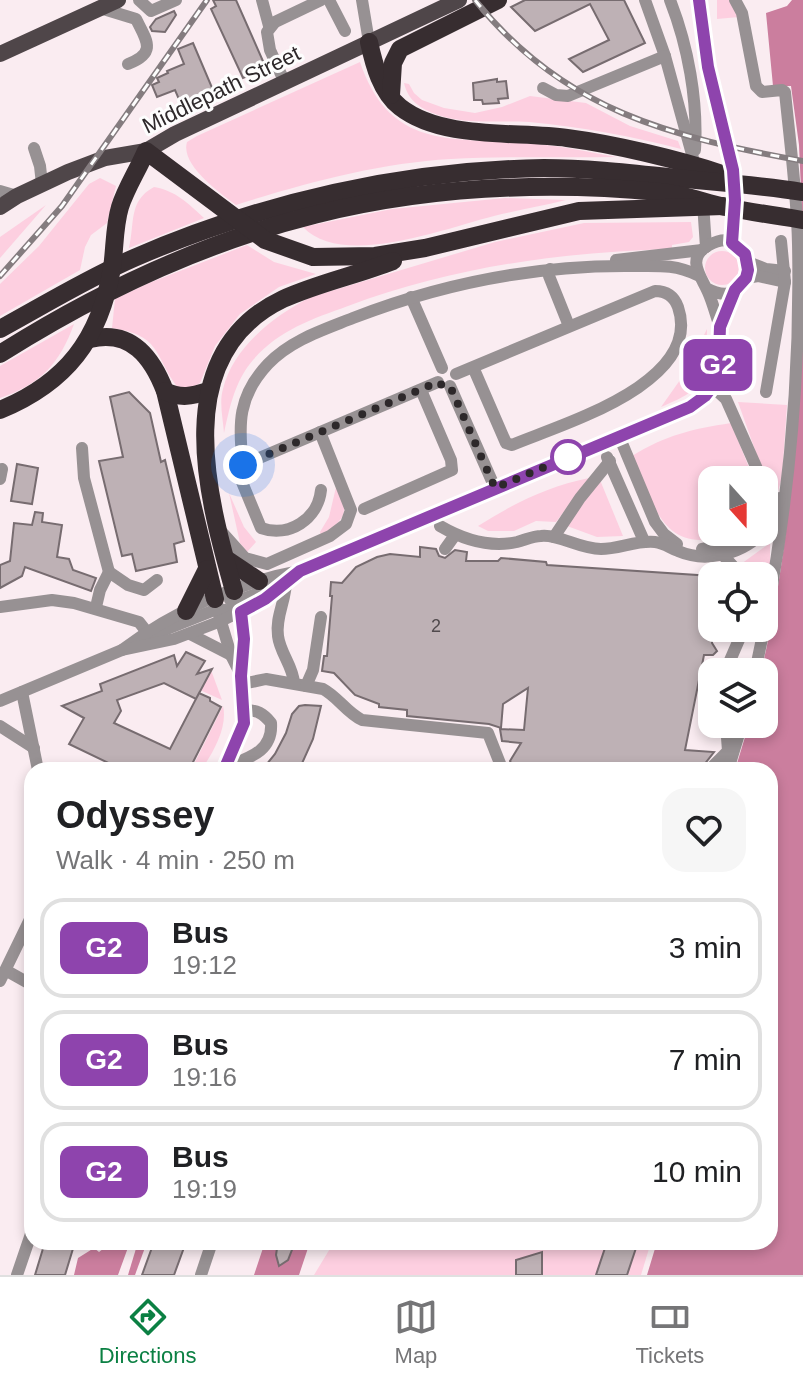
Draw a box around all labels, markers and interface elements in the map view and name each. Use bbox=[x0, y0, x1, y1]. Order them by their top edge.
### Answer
street label: Middlepath Street bbox=[138, 40, 304, 138]
line badge: G2 bbox=[682, 339, 754, 391]
text: G2 bbox=[699, 349, 737, 380]
unlabelled marker bbox=[551, 440, 585, 474]
your location bbox=[223, 445, 263, 485]
north arrow bbox=[698, 466, 778, 546]
map controls bbox=[698, 466, 778, 738]
button: locate bbox=[698, 562, 778, 642]
house number: 2 bbox=[431, 616, 441, 636]
button: layers bbox=[698, 658, 778, 738]
button: heart bbox=[662, 788, 746, 872]
text: Odyssey bbox=[56, 794, 214, 836]
text: Walk · 4 min · 250 m bbox=[56, 845, 295, 875]
text: Bus bbox=[172, 916, 229, 949]
text: 3 min bbox=[669, 931, 742, 964]
text: G2 bbox=[85, 932, 123, 963]
text: 19:12 bbox=[172, 950, 237, 980]
text: Bus bbox=[172, 1028, 229, 1061]
text: 7 min bbox=[669, 1043, 742, 1076]
text: G2 bbox=[85, 1044, 123, 1075]
text: 19:16 bbox=[172, 1062, 237, 1092]
text: Bus bbox=[172, 1140, 229, 1173]
text: 10 min bbox=[652, 1155, 742, 1188]
text: G2 bbox=[85, 1156, 123, 1187]
text: 19:19 bbox=[172, 1174, 237, 1204]
tab: Directions bbox=[99, 1295, 197, 1369]
tab: Map bbox=[394, 1295, 438, 1369]
tab: Tickets bbox=[635, 1295, 704, 1369]

